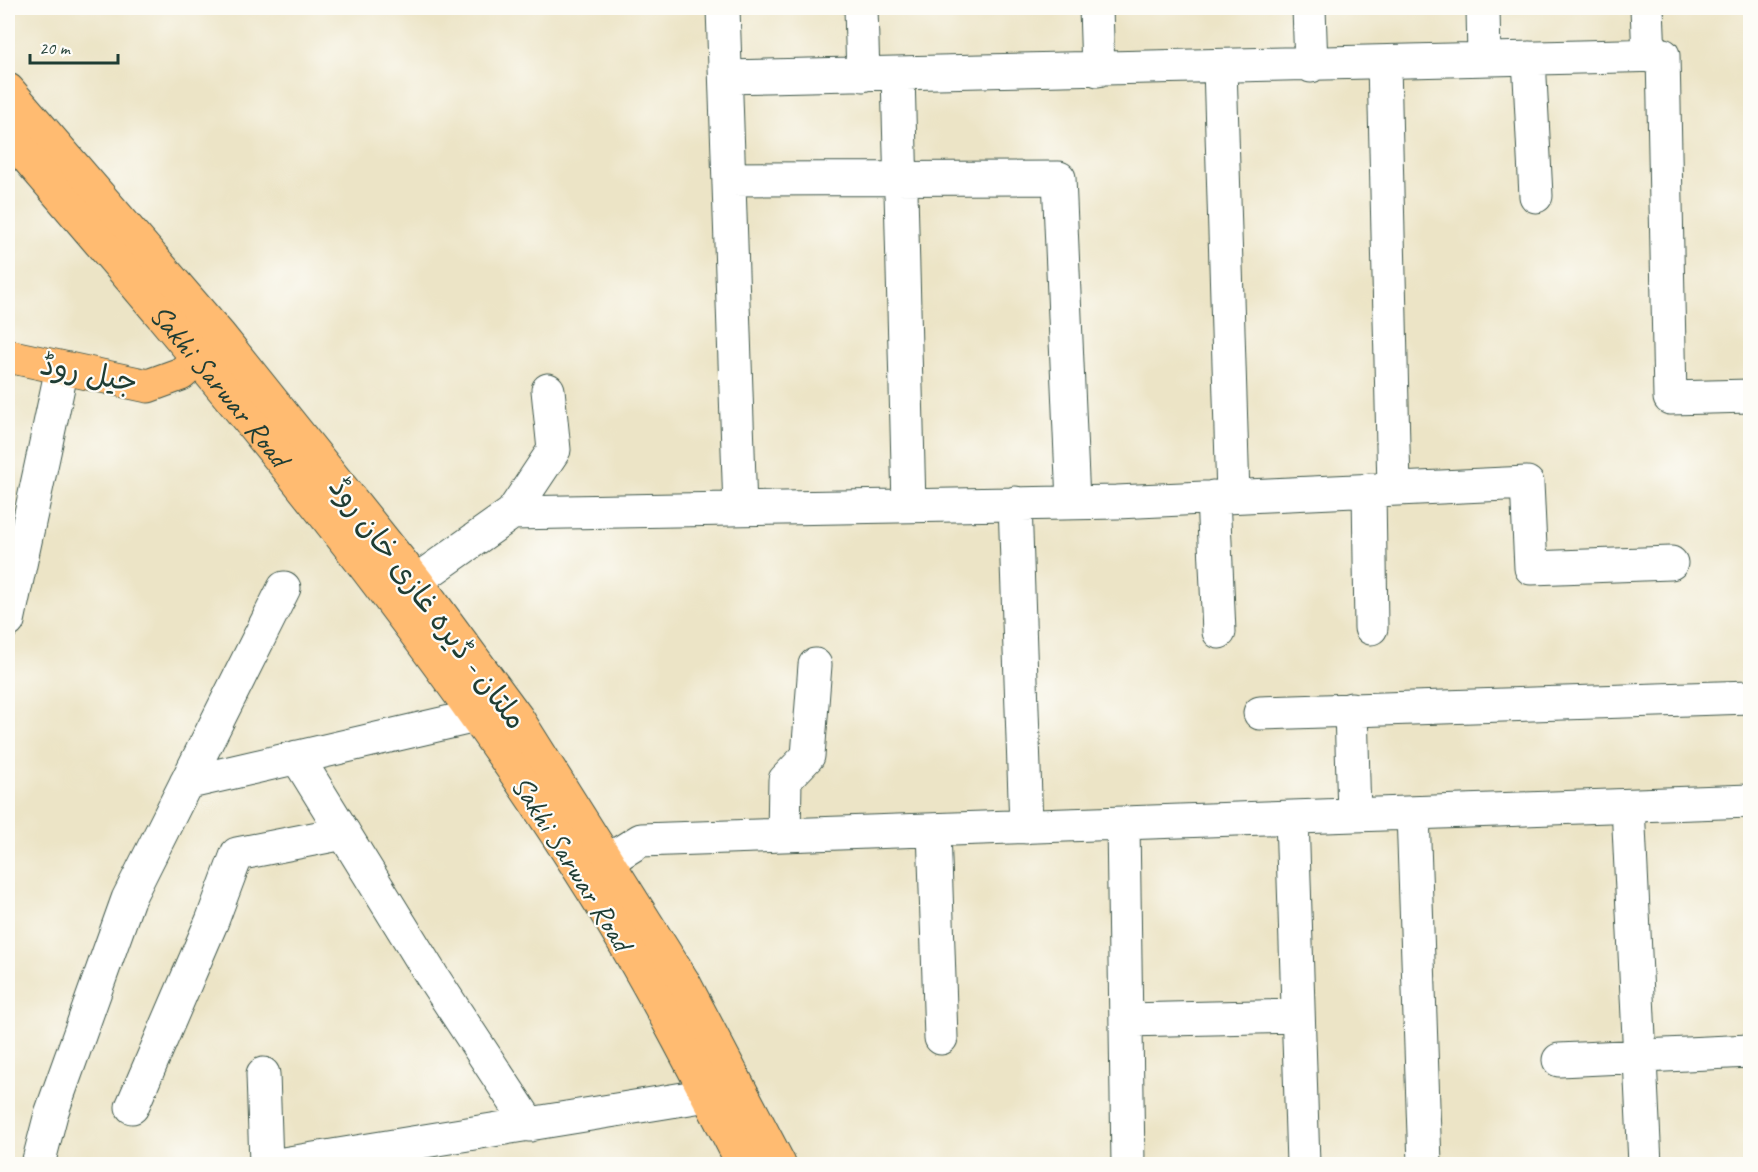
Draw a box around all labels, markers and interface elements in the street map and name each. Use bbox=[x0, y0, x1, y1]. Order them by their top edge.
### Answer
scale bar bbox=[30, 27, 118, 65]
text: 20 m bbox=[39, 37, 72, 59]
street label: Sakhi Sarwar Road bbox=[141, 296, 301, 478]
street label: جیل روڈ bbox=[37, 345, 141, 401]
street label: ملتان - ڈیرہ غازی خان روڈ bbox=[321, 469, 535, 737]
street label: Sakhi Sarwar Road bbox=[503, 768, 643, 961]

